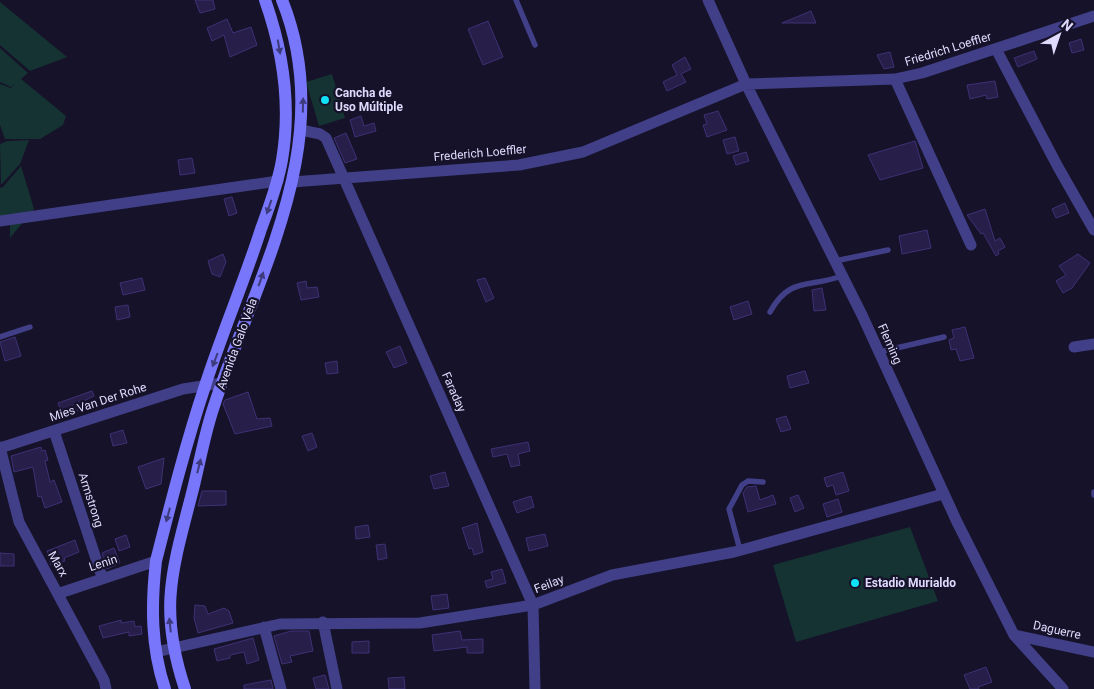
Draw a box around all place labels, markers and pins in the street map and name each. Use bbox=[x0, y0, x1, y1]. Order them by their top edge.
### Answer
place label: Cancha de Uso Múltiple bbox=[335, 86, 403, 114]
marker: Cancha de Uso Múltiple bbox=[319, 94, 331, 106]
place label: Estadio Murialdo bbox=[865, 576, 956, 590]
marker: Estadio Murialdo bbox=[849, 577, 861, 589]

